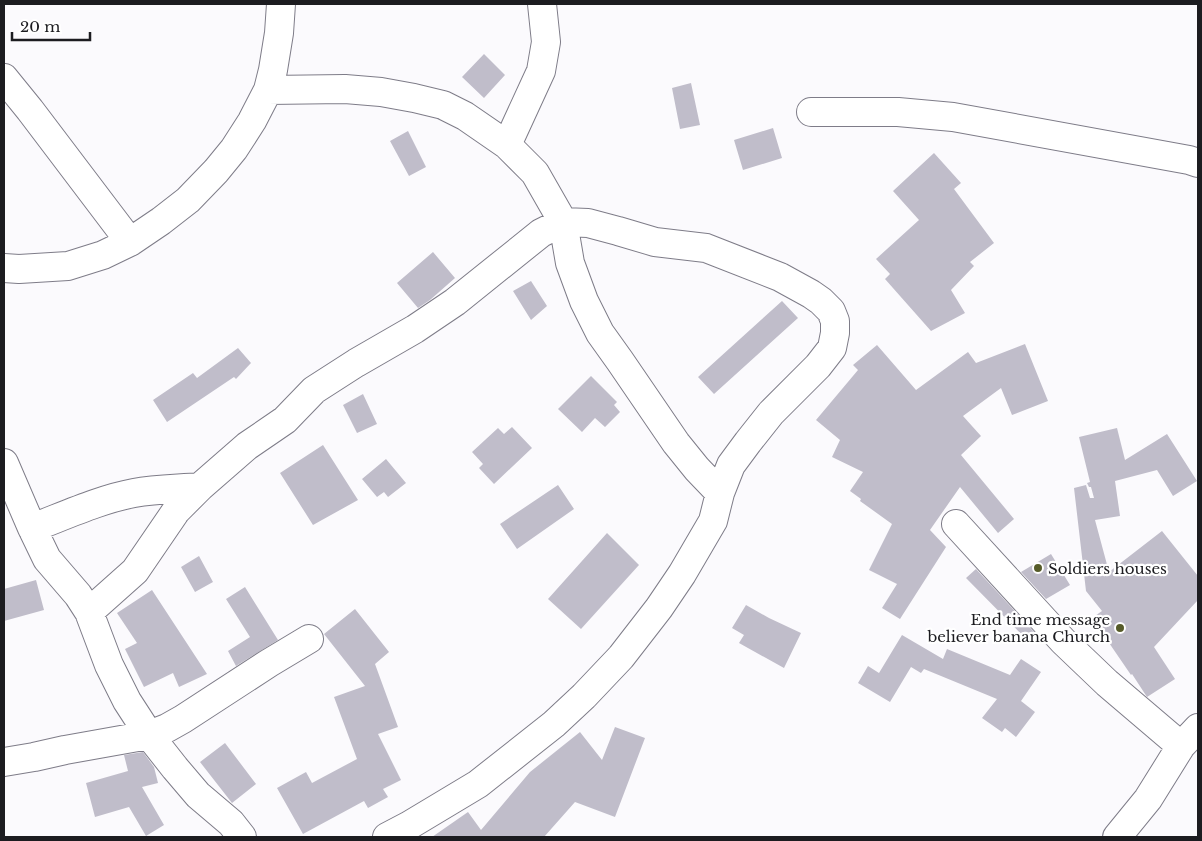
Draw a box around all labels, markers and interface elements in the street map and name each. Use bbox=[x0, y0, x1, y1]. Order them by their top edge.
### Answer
scale bar bbox=[12, 10, 90, 42]
text: 20 m bbox=[20, 17, 60, 36]
place label: Soldiers houses bbox=[1048, 559, 1167, 578]
marker: Soldiers houses bbox=[1032, 562, 1044, 574]
place label: End time message believer banana Church bbox=[926, 610, 1110, 646]
marker: End time message believer banana Church bbox=[1114, 622, 1126, 634]

